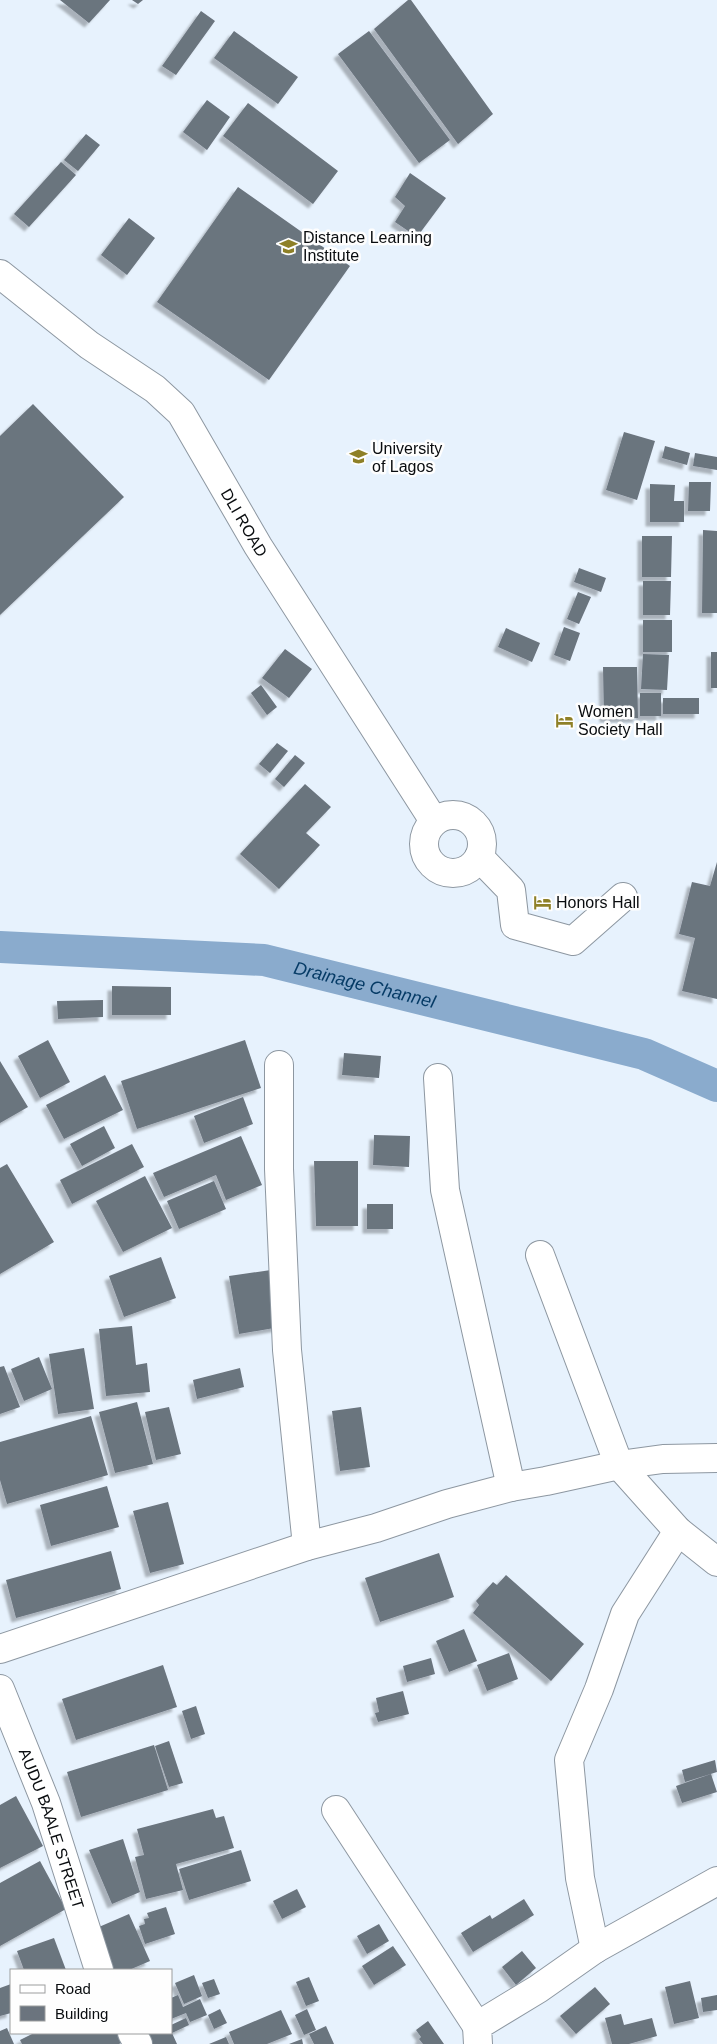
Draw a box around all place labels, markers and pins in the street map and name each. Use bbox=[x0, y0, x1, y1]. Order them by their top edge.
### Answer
place label: Distance Learning Institute bbox=[303, 229, 432, 264]
school or university icon: Distance Learning Institute bbox=[279, 236, 299, 256]
place label: University of Lagos bbox=[372, 440, 442, 475]
school or university icon: University of Lagos bbox=[348, 447, 368, 467]
place label: Women Society Hall bbox=[578, 703, 662, 738]
hotel icon: Women Society Hall bbox=[554, 710, 574, 730]
hotel icon: Honors Hall bbox=[532, 892, 552, 912]
place label: Honors Hall bbox=[556, 894, 640, 911]

